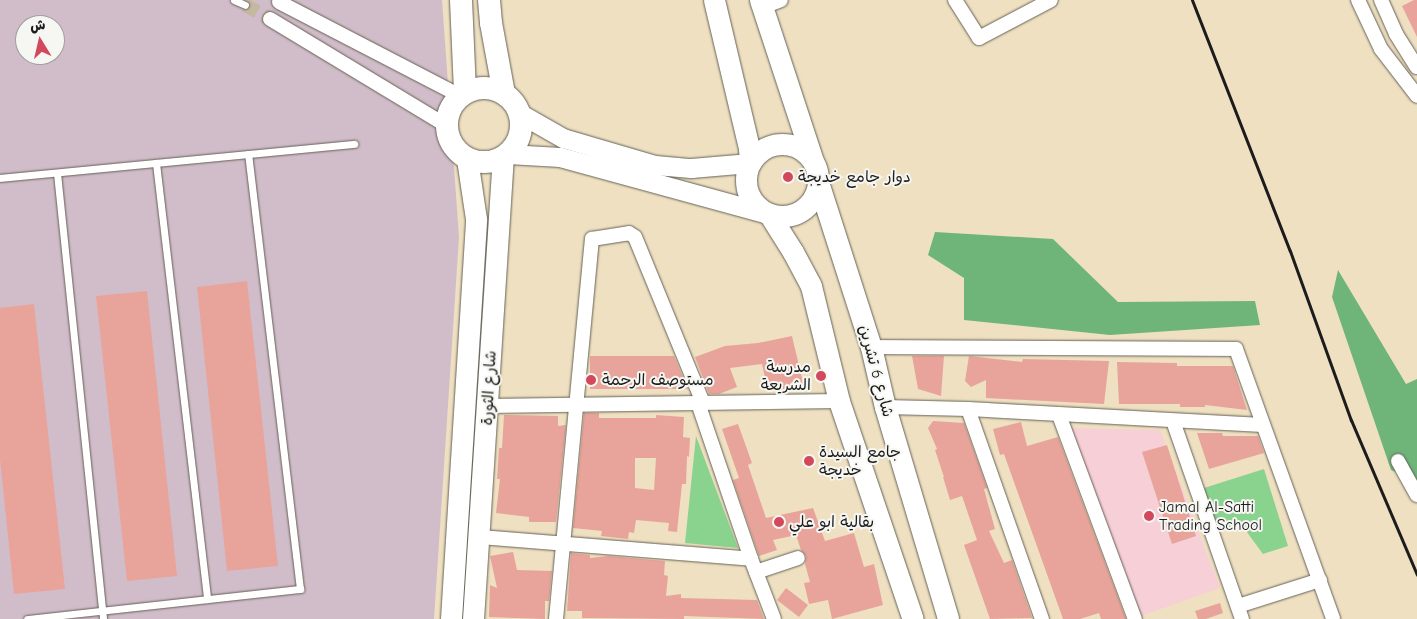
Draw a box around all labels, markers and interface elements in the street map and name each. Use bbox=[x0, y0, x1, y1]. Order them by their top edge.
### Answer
north arrow bbox=[15, 15, 65, 65]
text: ش bbox=[29, 16, 47, 35]
place label: دوار جامع خديجة bbox=[798, 167, 911, 187]
marker: دوار جامع خديجة bbox=[782, 171, 794, 183]
street label: شارع 6 تشرين bbox=[854, 323, 898, 419]
street label: شارع الثورة bbox=[477, 350, 501, 426]
place label: مدرسة الشريعة bbox=[761, 357, 811, 395]
place label: مستوصف الرحمة bbox=[602, 370, 714, 390]
marker: مدرسة الشريعة bbox=[815, 370, 827, 382]
marker: مستوصف الرحمة bbox=[584, 373, 598, 387]
place label: جامع السيدة خديجة bbox=[819, 442, 901, 480]
marker: جامع السيدة خديجة bbox=[803, 455, 815, 467]
place label: Jamal Al-Satti Trading School bbox=[1159, 497, 1262, 535]
marker: Jamal Al-Satti Trading School bbox=[1143, 510, 1155, 522]
place label: بقالية ابو علي bbox=[789, 512, 874, 532]
marker: بقالية ابو علي bbox=[773, 516, 785, 528]

